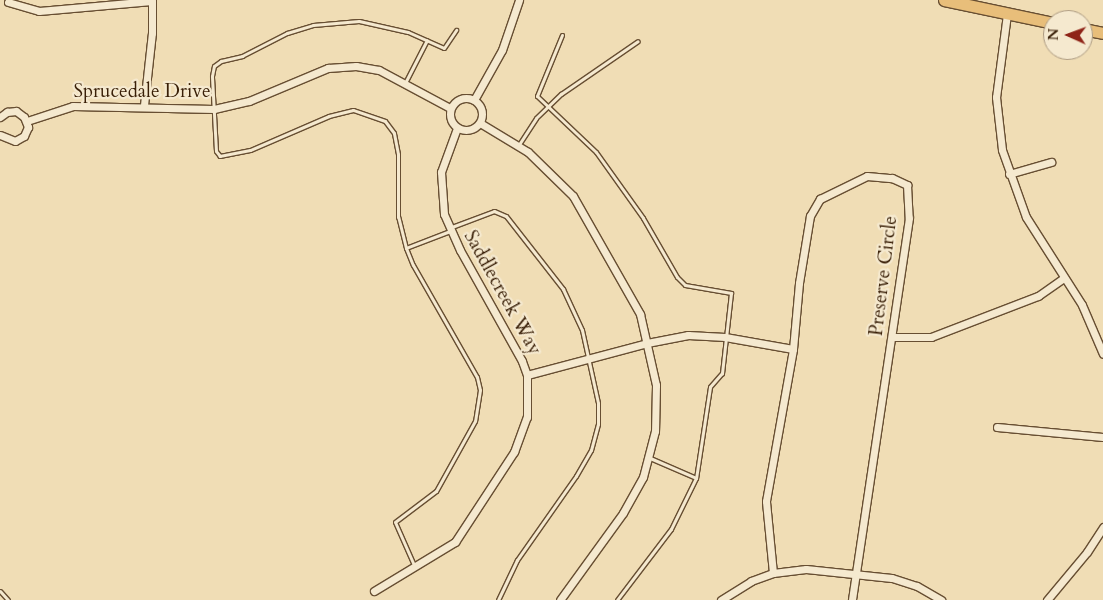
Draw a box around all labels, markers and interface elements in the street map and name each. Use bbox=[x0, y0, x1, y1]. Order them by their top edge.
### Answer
north arrow bbox=[1043, 10, 1093, 60]
text: N bbox=[1044, 28, 1063, 41]
street label: Sprucedale Drive bbox=[73, 81, 211, 103]
street label: Preserve Circle bbox=[865, 215, 903, 337]
street label: Saddlecreek Way bbox=[458, 227, 546, 359]

